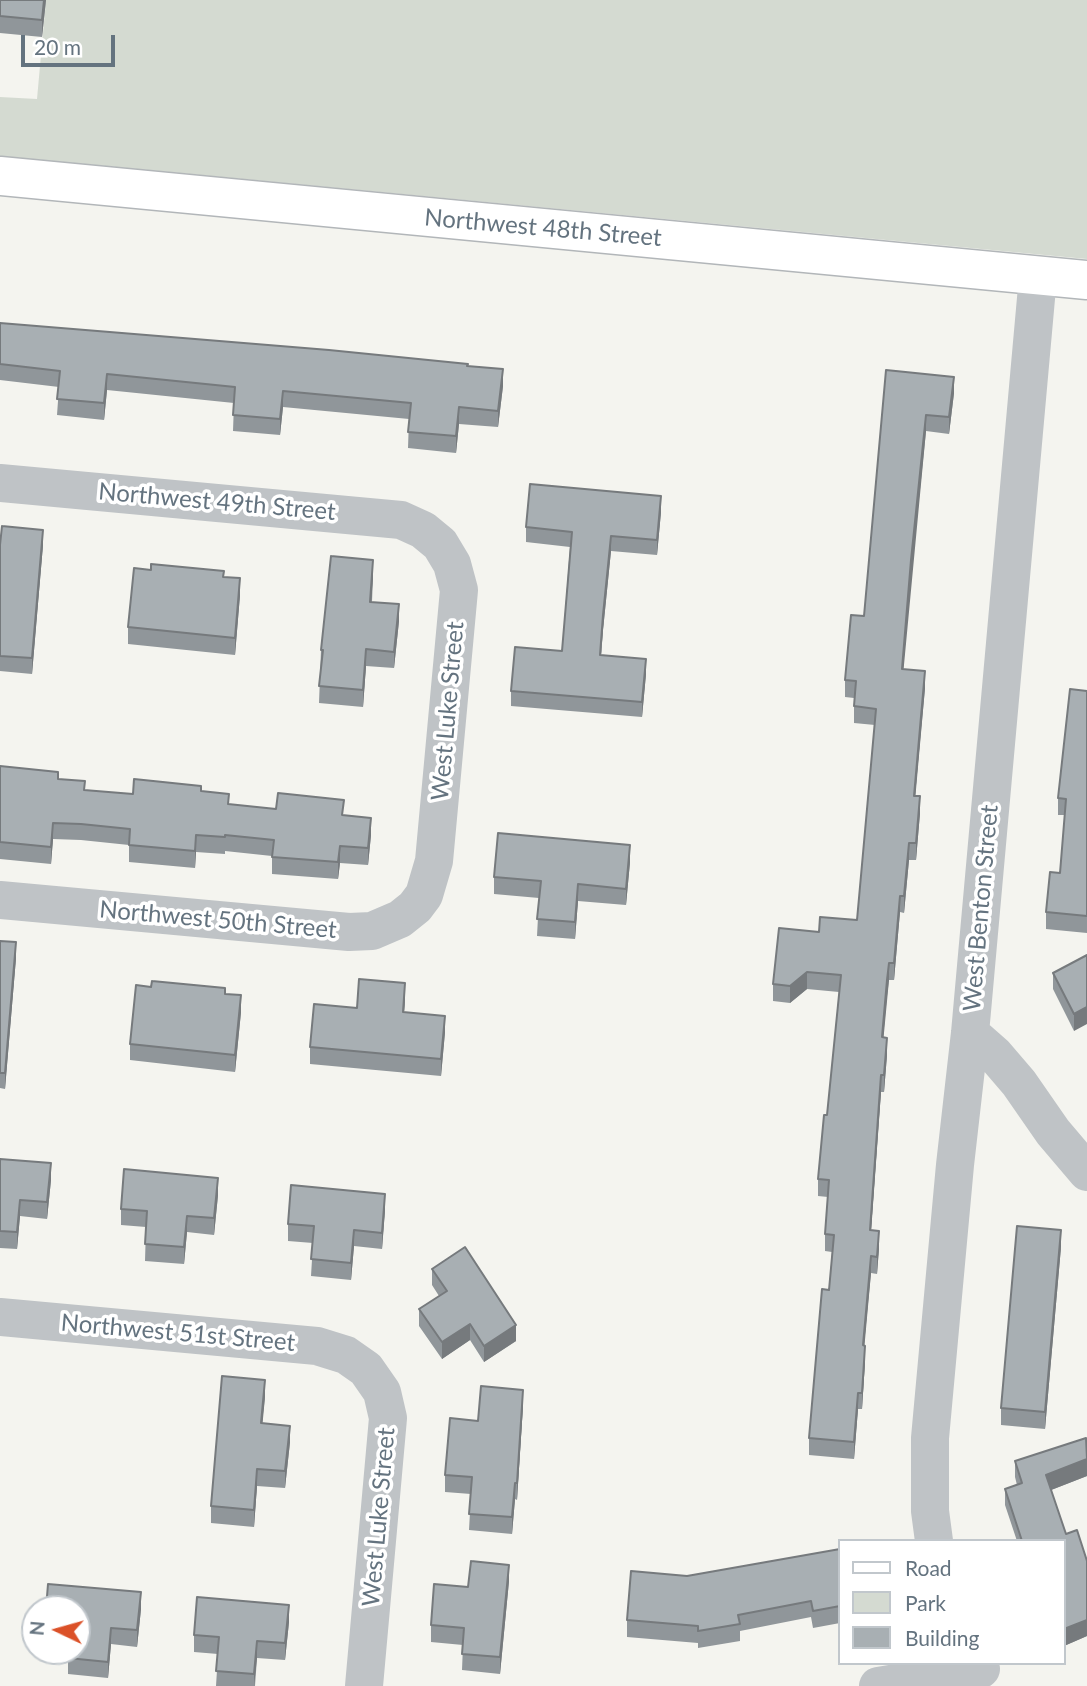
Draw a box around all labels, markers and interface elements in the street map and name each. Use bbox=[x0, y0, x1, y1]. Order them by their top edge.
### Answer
scale bar bbox=[24, 21, 119, 65]
text: 20 m bbox=[34, 34, 81, 59]
street label: Northwest 48th Street bbox=[423, 203, 663, 253]
street label: Northwest 49th Street bbox=[97, 477, 337, 527]
street label: West Luke Street bbox=[426, 620, 470, 802]
street label: West Benton Street bbox=[958, 803, 1004, 1013]
street label: Northwest 50th Street bbox=[98, 895, 338, 945]
street label: Northwest 51st Street bbox=[60, 1308, 296, 1358]
street label: West Luke Street bbox=[357, 1426, 401, 1608]
legend bbox=[838, 1539, 1066, 1665]
text: Road bbox=[905, 1555, 952, 1580]
text: Park bbox=[905, 1590, 946, 1615]
north arrow bbox=[21, 1595, 91, 1665]
text: N bbox=[24, 1620, 49, 1637]
text: Building bbox=[905, 1625, 980, 1650]

